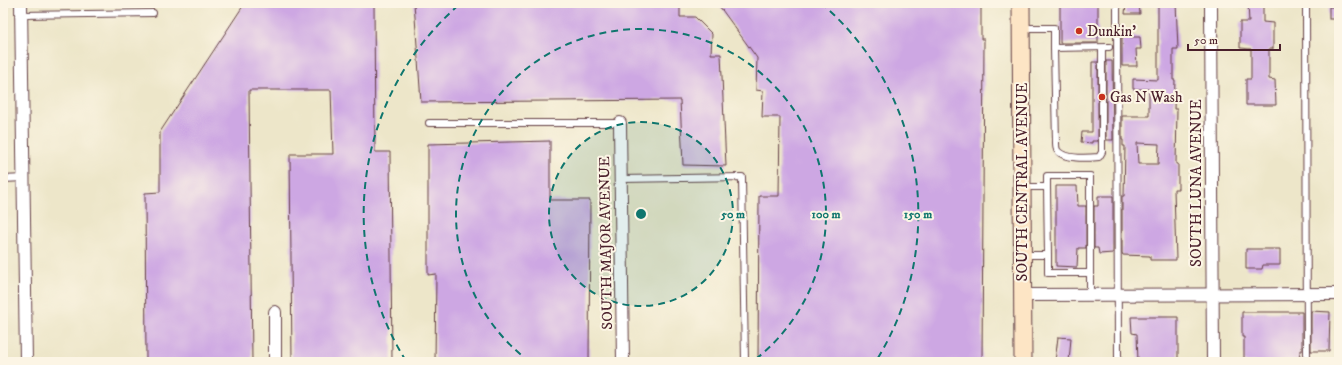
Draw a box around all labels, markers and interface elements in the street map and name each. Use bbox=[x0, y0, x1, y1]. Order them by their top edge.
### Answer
place label: Dunkin' bbox=[1087, 22, 1136, 41]
marker: Dunkin' bbox=[1074, 26, 1084, 36]
scale bar bbox=[1188, 26, 1280, 52]
text: 50 m bbox=[1194, 33, 1218, 48]
street label: SOUTH CENTRAL AVENUE bbox=[1013, 82, 1032, 281]
place label: Gas N Wash bbox=[1110, 88, 1183, 107]
marker: Gas N Wash bbox=[1097, 92, 1107, 102]
street label: SOUTH LUNA AVENUE bbox=[1187, 99, 1206, 267]
street label: SOUTH MAJOR AVENUE bbox=[595, 156, 617, 330]
centre of rings bbox=[634, 207, 648, 221]
text: 50 m bbox=[720, 207, 745, 222]
text: 100 m bbox=[812, 207, 840, 222]
text: 150 m bbox=[904, 207, 932, 222]

